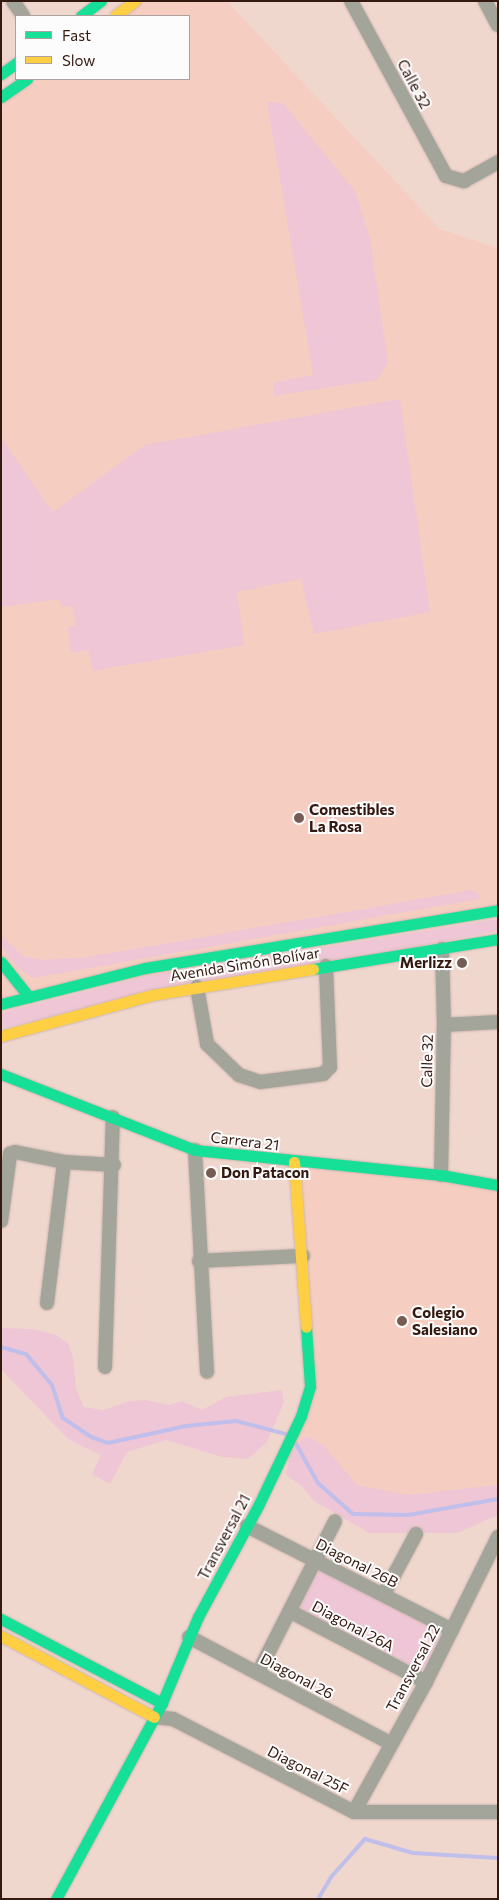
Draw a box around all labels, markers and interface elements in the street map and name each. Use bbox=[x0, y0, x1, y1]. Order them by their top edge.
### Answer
legend bbox=[15, 15, 190, 80]
text: Fast bbox=[62, 26, 91, 44]
text: Slow bbox=[62, 51, 95, 69]
street label: Calle 32 bbox=[394, 56, 434, 112]
place label: Comestibles La Rosa bbox=[309, 800, 394, 835]
marker: Comestibles La Rosa bbox=[293, 812, 305, 824]
street label: Avenida Simón Bolívar bbox=[169, 943, 321, 985]
place label: Merlizz bbox=[400, 954, 452, 972]
marker: Merlizz bbox=[456, 957, 468, 969]
street label: Calle 32 bbox=[418, 1034, 436, 1088]
street label: Carrera 21 bbox=[210, 1128, 280, 1154]
place label: Don Patacon bbox=[221, 1164, 309, 1182]
marker: Don Patacon bbox=[205, 1167, 217, 1179]
place label: Colegio Salesiano bbox=[412, 1303, 478, 1338]
marker: Colegio Salesiano bbox=[396, 1315, 408, 1327]
street label: Transversal 21 bbox=[194, 1491, 254, 1583]
street label: Diagonal 26B bbox=[313, 1535, 401, 1591]
street label: Diagonal 26A bbox=[309, 1597, 397, 1655]
street label: Transversal 22 bbox=[382, 1621, 444, 1715]
street label: Diagonal 26 bbox=[257, 1649, 337, 1703]
street label: Diagonal 25F bbox=[265, 1742, 351, 1798]

